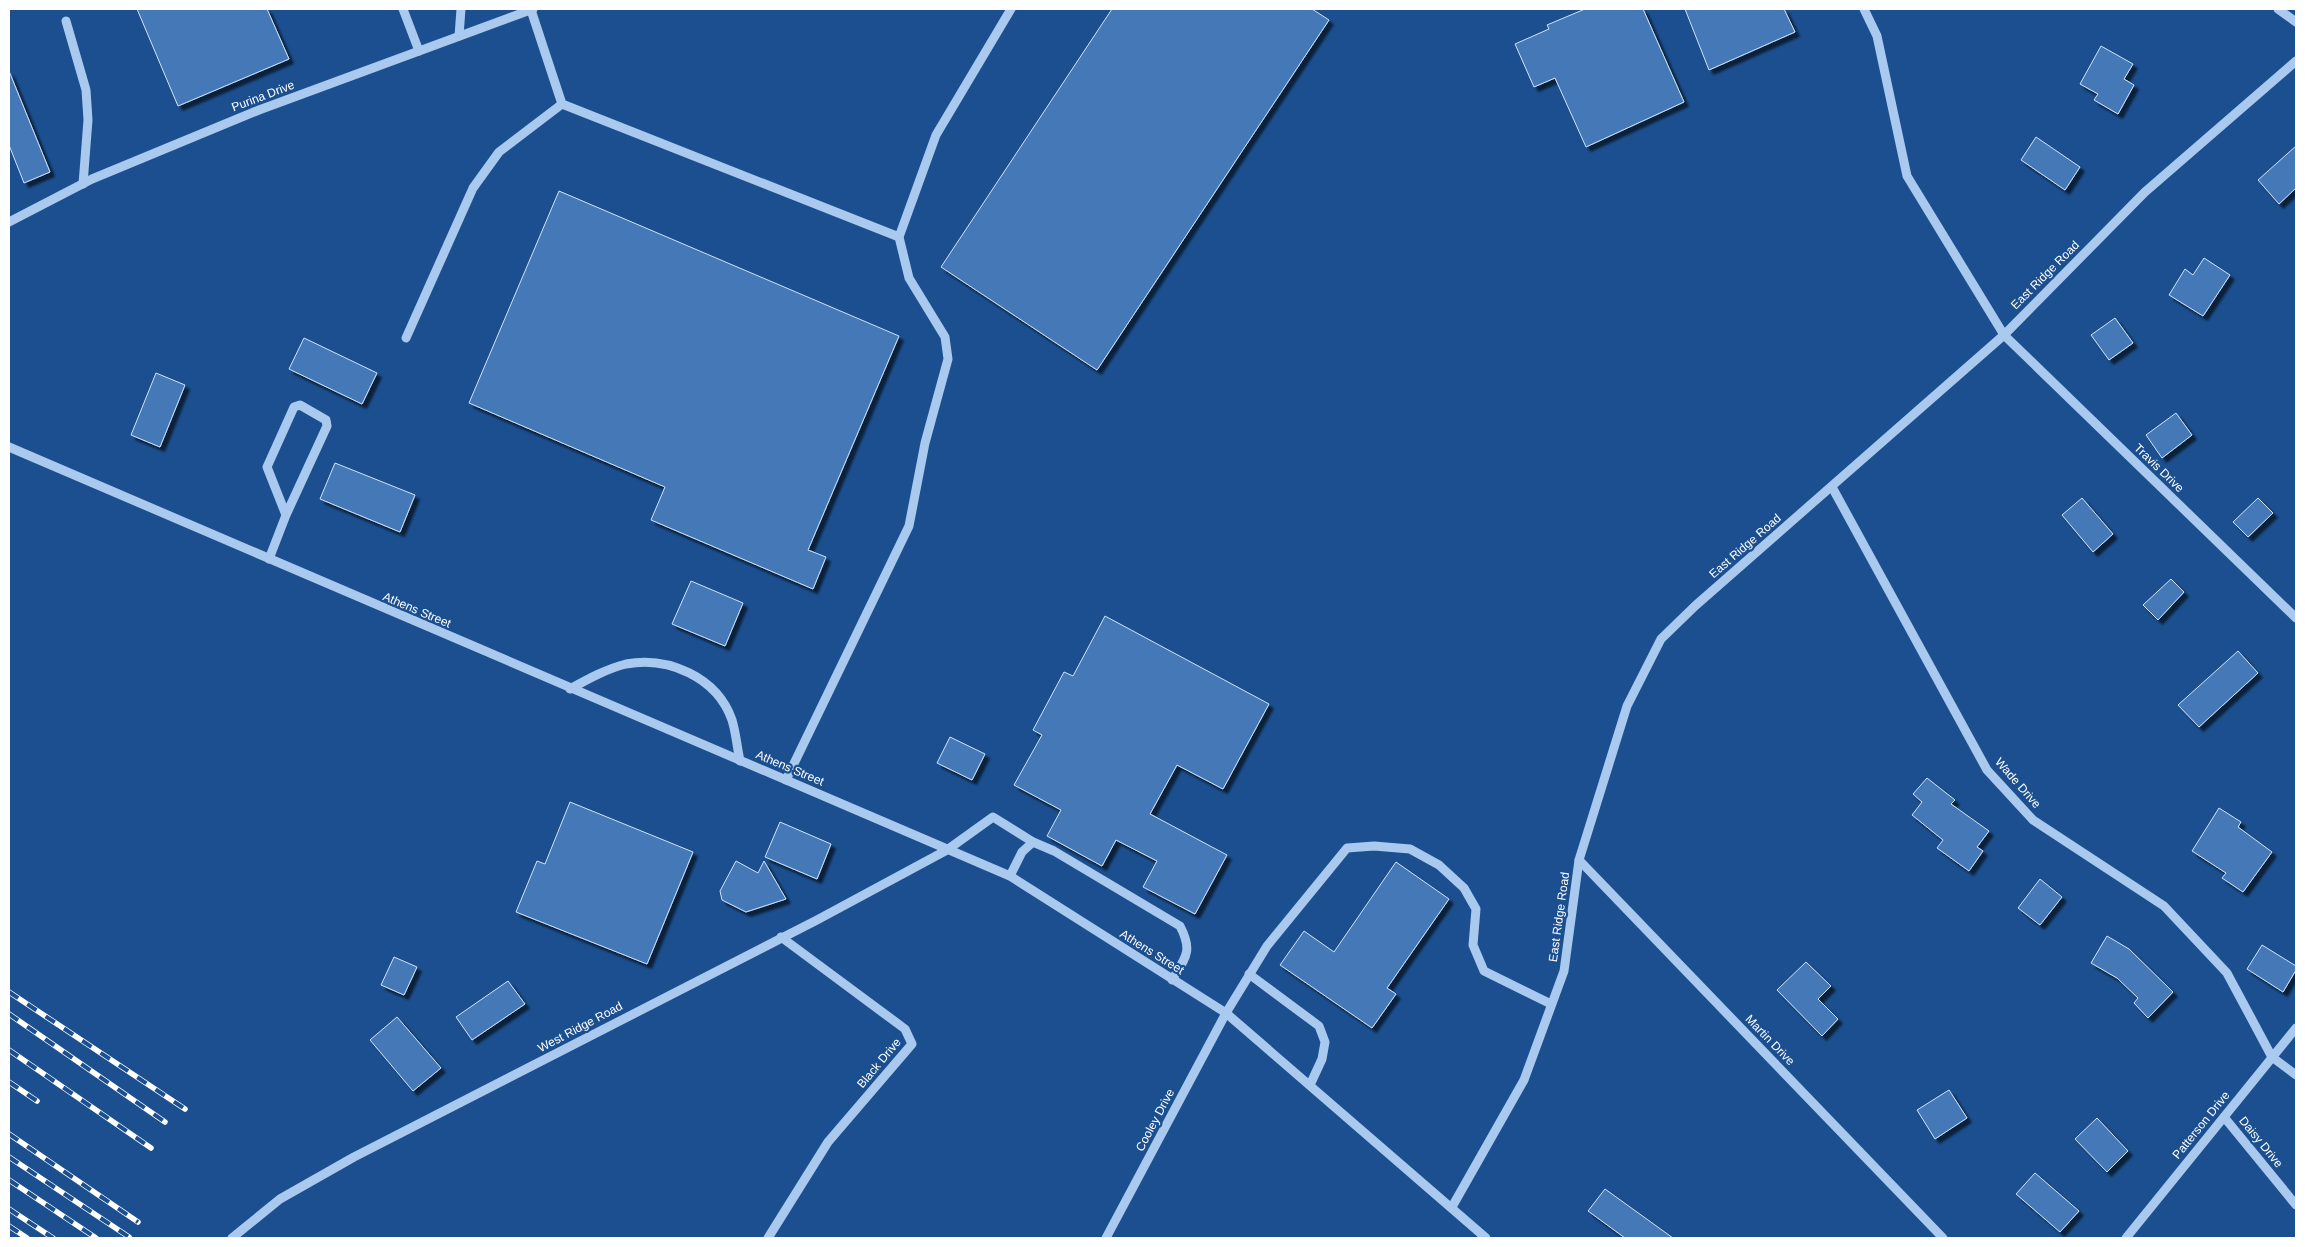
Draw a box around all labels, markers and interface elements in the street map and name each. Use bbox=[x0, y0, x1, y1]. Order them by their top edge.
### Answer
street label: Purina Drive bbox=[230, 78, 297, 114]
street label: East Ridge Road bbox=[2008, 238, 2082, 312]
street label: Travis Drive bbox=[2131, 441, 2187, 495]
street label: East Ridge Road bbox=[1706, 511, 1784, 581]
street label: Athens Street bbox=[381, 589, 454, 631]
street label: Athens Street bbox=[754, 747, 827, 789]
street label: Wade Drive bbox=[1992, 755, 2044, 811]
street label: East Ridge Road bbox=[1546, 871, 1572, 963]
street label: Athens Street bbox=[1117, 927, 1187, 978]
street label: West Ridge Road bbox=[535, 999, 625, 1055]
street label: Martin Drive bbox=[1742, 1012, 1798, 1068]
street label: Black Drive bbox=[854, 1035, 904, 1091]
street label: Cooley Drive bbox=[1133, 1086, 1177, 1154]
street label: Patterson Drive bbox=[2170, 1088, 2233, 1162]
street label: Daisy Drive bbox=[2236, 1114, 2286, 1170]

